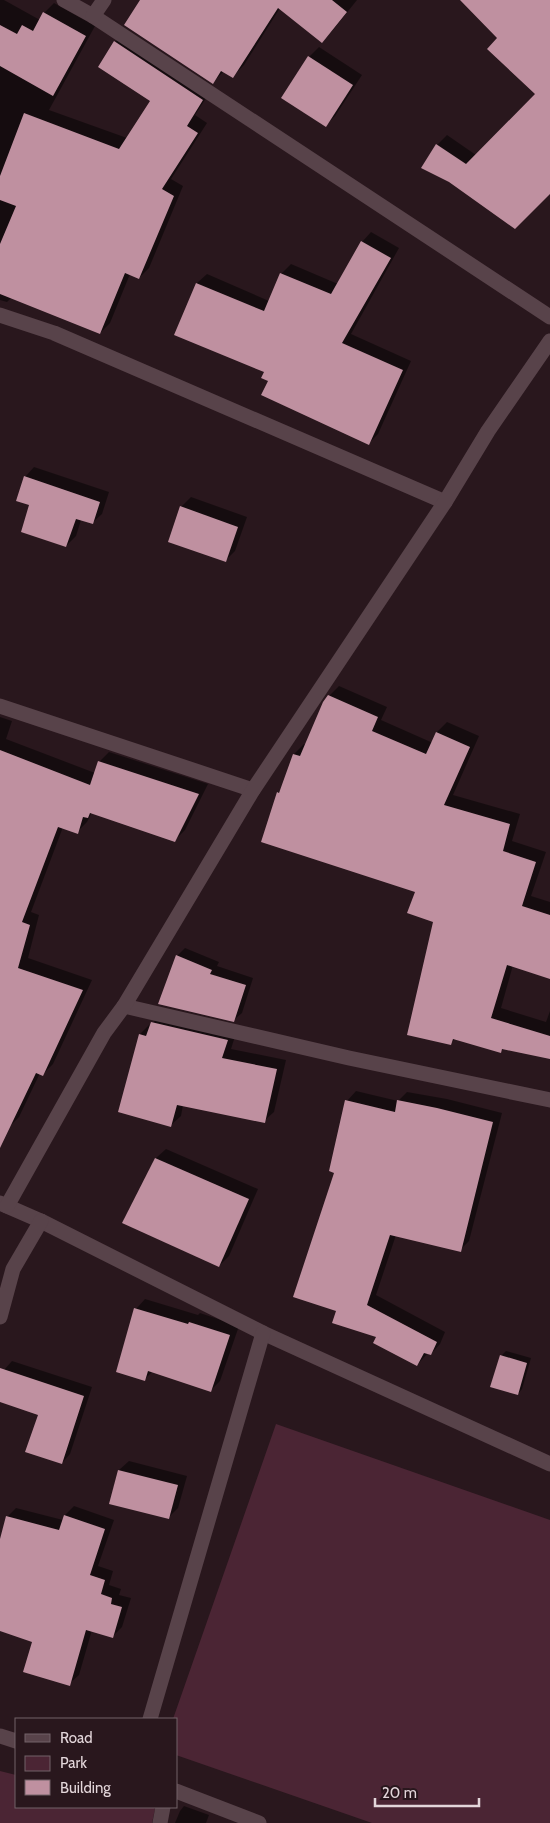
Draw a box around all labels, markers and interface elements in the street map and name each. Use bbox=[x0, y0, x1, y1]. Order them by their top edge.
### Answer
legend bbox=[15, 1718, 178, 1808]
text: Road bbox=[60, 1729, 93, 1747]
text: Park bbox=[60, 1754, 87, 1772]
scale bar bbox=[375, 1776, 479, 1808]
text: Building bbox=[60, 1779, 111, 1797]
text: 20 m bbox=[382, 1784, 417, 1802]

